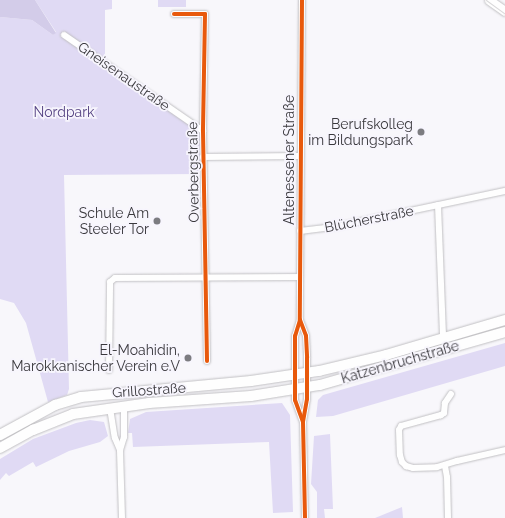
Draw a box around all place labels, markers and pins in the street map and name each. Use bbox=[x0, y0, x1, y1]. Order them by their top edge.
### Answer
place label: Berufskolleg im Bildungspark bbox=[308, 116, 413, 148]
marker: Berufskolleg im Bildungspark bbox=[416, 127, 426, 137]
place label: Schule Am Steeler Tor bbox=[78, 205, 149, 238]
marker: Schule Am Steeler Tor bbox=[152, 216, 162, 226]
place label: El-Moahidin, Marokkanischer Verein e.V bbox=[10, 342, 180, 374]
marker: El-Moahidin, Marokkanischer Verein e.V bbox=[183, 353, 193, 363]

